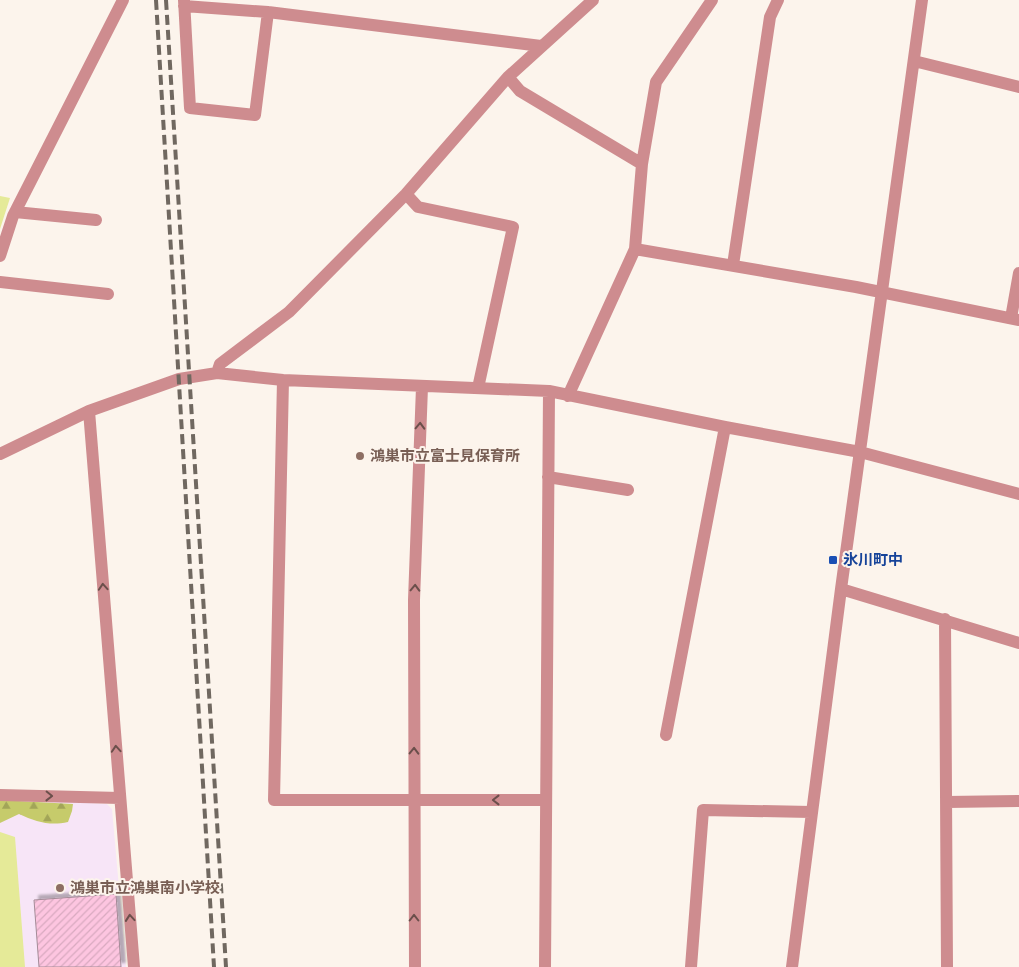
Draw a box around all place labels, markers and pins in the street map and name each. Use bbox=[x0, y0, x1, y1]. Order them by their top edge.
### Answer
place label: 鴻巣市立富士見保育所 bbox=[370, 447, 520, 465]
marker: 鴻巣市立富士見保育所 bbox=[354, 450, 366, 462]
place label: 氷川町中 bbox=[843, 551, 903, 569]
marker: 氷川町中 bbox=[827, 554, 839, 566]
place label: 鴻巣市立鴻巣南小学校 bbox=[70, 879, 220, 897]
marker: 鴻巣市立鴻巣南小学校 bbox=[54, 882, 66, 894]

